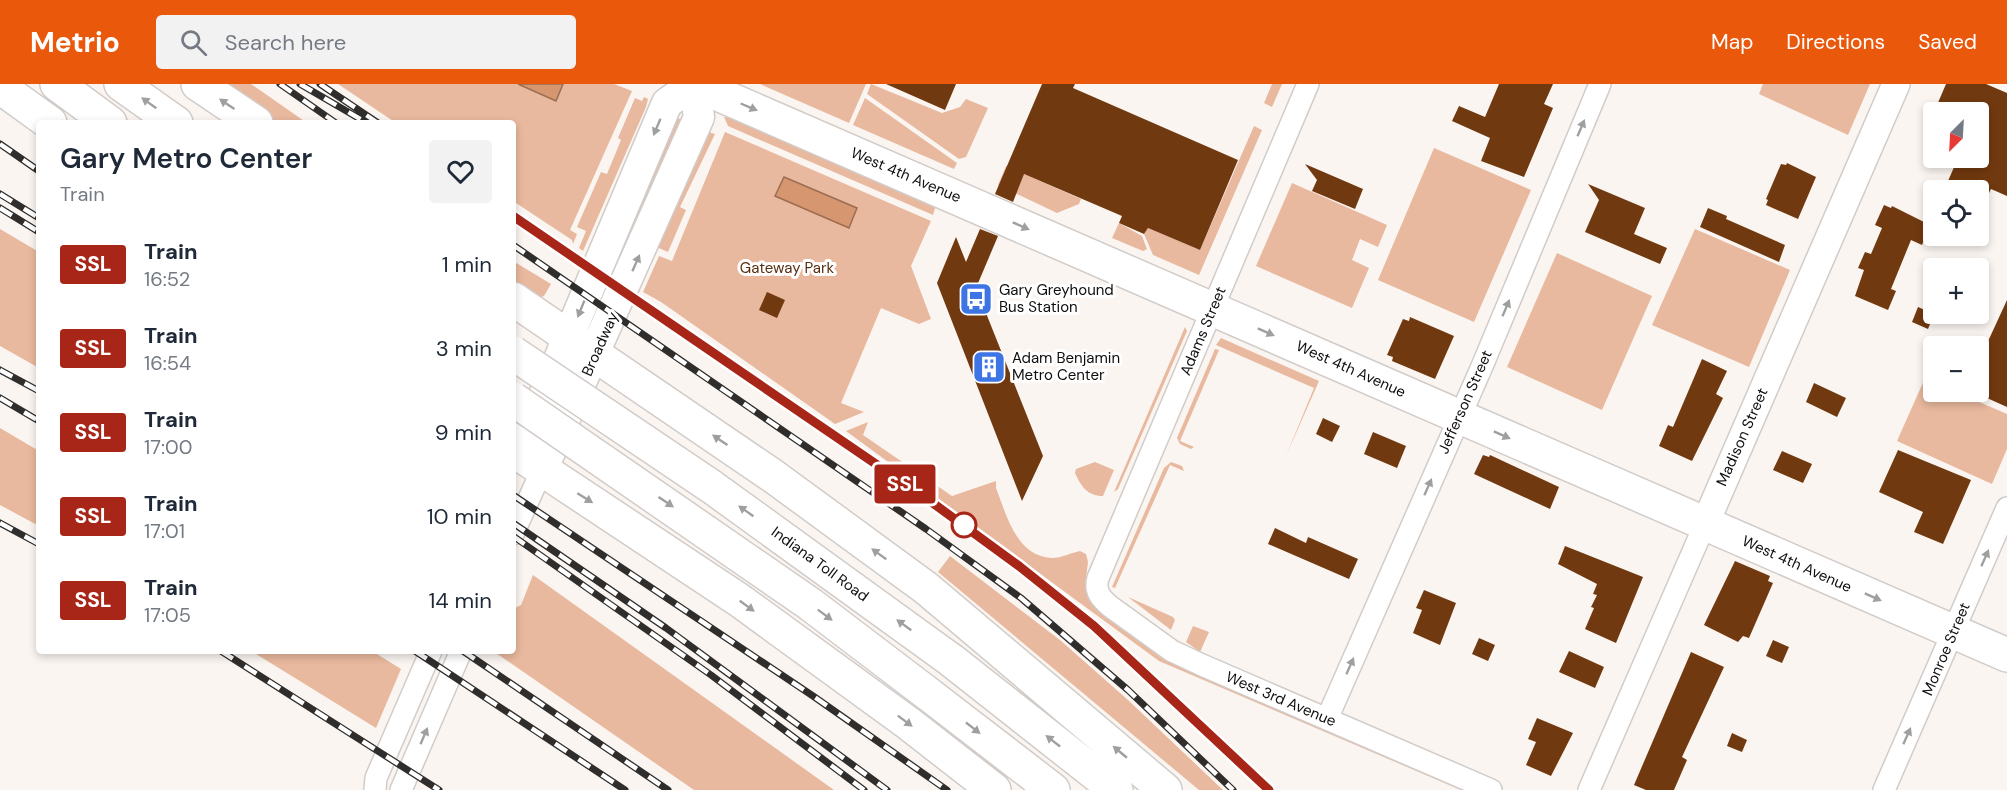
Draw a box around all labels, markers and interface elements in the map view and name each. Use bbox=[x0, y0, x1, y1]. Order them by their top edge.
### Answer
search box bbox=[156, 15, 576, 69]
text: Metrio bbox=[30, 24, 120, 61]
icon: search bbox=[177, 26, 210, 59]
text: Search here bbox=[225, 28, 346, 57]
text: Map bbox=[1711, 28, 1753, 56]
text: Directions bbox=[1786, 28, 1885, 56]
text: Saved bbox=[1918, 28, 1977, 56]
one-way arrow bbox=[141, 98, 156, 110]
one-way arrow bbox=[219, 98, 235, 109]
one-way arrow bbox=[740, 102, 758, 112]
north arrow bbox=[1923, 102, 1989, 168]
map controls bbox=[1923, 102, 1989, 402]
one-way arrow bbox=[652, 118, 661, 136]
one-way arrow bbox=[1576, 119, 1586, 137]
text: Gary Metro Center bbox=[60, 140, 312, 177]
button: heart bbox=[429, 140, 492, 203]
street label: West 4th Avenue bbox=[848, 143, 964, 207]
button: locate bbox=[1923, 180, 1989, 246]
text: Train bbox=[60, 181, 105, 207]
one-way arrow bbox=[1012, 221, 1030, 231]
text: Train bbox=[144, 237, 198, 266]
text: SSL bbox=[74, 250, 112, 278]
text: 1 min bbox=[442, 250, 492, 279]
one-way arrow bbox=[631, 255, 640, 272]
park label: Gateway Park bbox=[740, 258, 835, 278]
button: + bbox=[1923, 258, 1989, 324]
text: 16:52 bbox=[144, 266, 190, 292]
place label: Gary Greyhound Bus Station bbox=[999, 280, 1114, 317]
bus stop icon: Gary Greyhound Bus Station bbox=[958, 281, 994, 317]
street label: Adams Street bbox=[1175, 283, 1231, 378]
one-way arrow bbox=[1501, 299, 1511, 317]
one-way arrow bbox=[576, 300, 586, 318]
street label: Broadway bbox=[577, 308, 623, 379]
text: Train bbox=[144, 321, 198, 350]
one-way arrow bbox=[1257, 327, 1274, 336]
text: SSL bbox=[74, 334, 112, 362]
text: 3 min bbox=[436, 334, 492, 363]
street label: West 4th Avenue bbox=[1293, 336, 1409, 402]
button: − bbox=[1923, 336, 1989, 402]
street label: Jefferson Street bbox=[1433, 347, 1497, 457]
place label: Adam Benjamin Metro Center bbox=[1012, 348, 1120, 385]
building icon: Adam Benjamin Metro Center bbox=[971, 349, 1007, 385]
text: 16:54 bbox=[144, 350, 191, 376]
street label: Madison Street bbox=[1711, 385, 1773, 489]
text: Train bbox=[144, 405, 198, 434]
text: SSL bbox=[74, 418, 112, 446]
text: 9 min bbox=[435, 418, 492, 447]
one-way arrow bbox=[1493, 431, 1511, 440]
text: 17:00 bbox=[144, 434, 192, 460]
one-way arrow bbox=[712, 434, 728, 446]
line badge: SSL bbox=[870, 464, 940, 504]
text: SSL bbox=[886, 470, 924, 498]
one-way arrow bbox=[1424, 478, 1433, 496]
text: Train bbox=[144, 489, 198, 518]
one-way arrow bbox=[577, 492, 593, 503]
one-way arrow bbox=[657, 496, 673, 508]
text: SSL bbox=[74, 502, 112, 530]
text: 10 min bbox=[427, 502, 492, 531]
one-way arrow bbox=[738, 505, 754, 517]
unlabelled marker bbox=[951, 512, 977, 538]
text: 17:01 bbox=[144, 518, 185, 544]
street label: Indiana Toll Road bbox=[767, 522, 873, 606]
street label: West 4th Avenue bbox=[1739, 531, 1855, 597]
one-way arrow bbox=[871, 548, 886, 560]
one-way arrow bbox=[1980, 548, 1990, 566]
text: Train bbox=[144, 573, 198, 602]
text: SSL bbox=[74, 586, 112, 614]
text: 14 min bbox=[428, 586, 492, 615]
one-way arrow bbox=[1865, 592, 1883, 602]
street label: Monroe Street bbox=[1917, 599, 1975, 699]
one-way arrow bbox=[739, 600, 755, 612]
text: 17:05 bbox=[144, 602, 191, 628]
one-way arrow bbox=[817, 608, 833, 621]
one-way arrow bbox=[896, 619, 912, 631]
one-way arrow bbox=[1345, 656, 1355, 674]
street label: West 3rd Avenue bbox=[1223, 667, 1339, 731]
one-way arrow bbox=[897, 714, 912, 726]
one-way arrow bbox=[966, 722, 981, 734]
one-way arrow bbox=[419, 727, 429, 745]
one-way arrow bbox=[1903, 728, 1912, 745]
one-way arrow bbox=[1045, 734, 1061, 747]
one-way arrow bbox=[1112, 746, 1128, 759]

